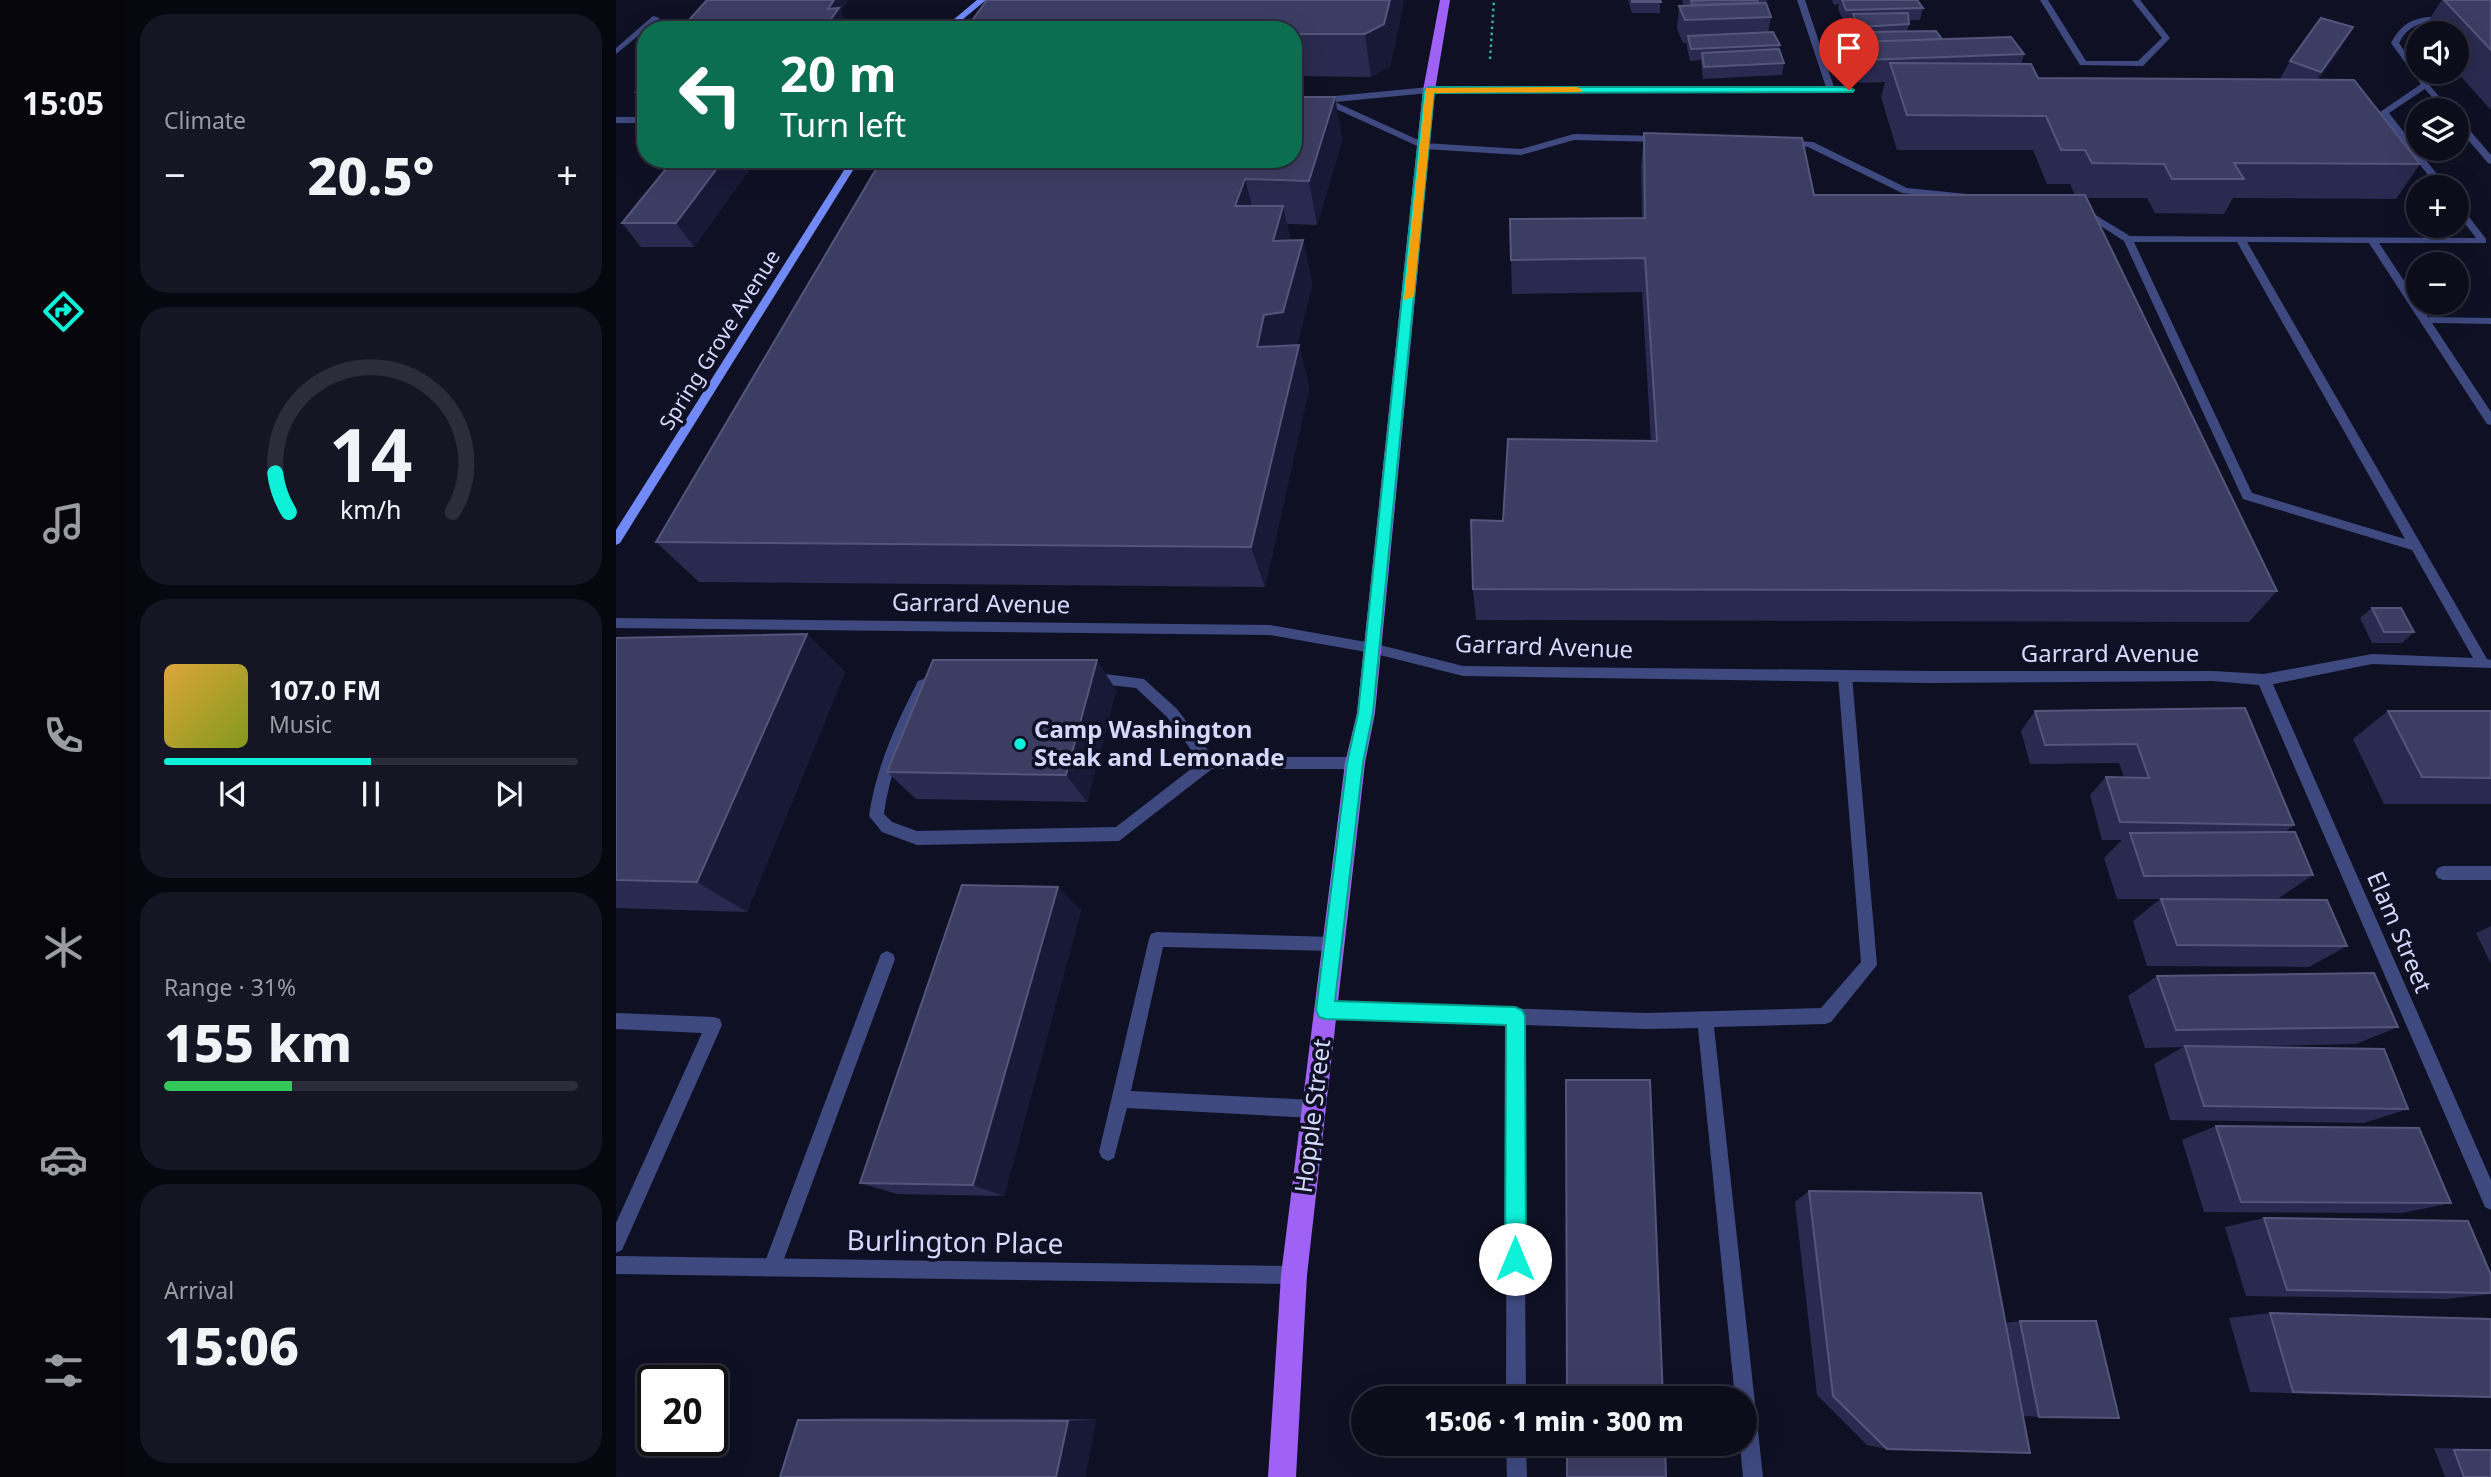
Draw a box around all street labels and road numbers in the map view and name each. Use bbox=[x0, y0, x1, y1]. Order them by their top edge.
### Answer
street label: Spring Grove Avenue bbox=[652, 244, 786, 435]
street label: Garrard Avenue bbox=[892, 584, 1071, 621]
street label: Garrard Avenue bbox=[1454, 626, 1634, 665]
street label: Garrard Avenue bbox=[2021, 636, 2199, 669]
street label: Elam Street bbox=[2360, 866, 2441, 997]
street label: Hopple Street bbox=[1286, 1037, 1337, 1195]
street label: Burlington Place bbox=[846, 1220, 1064, 1262]

